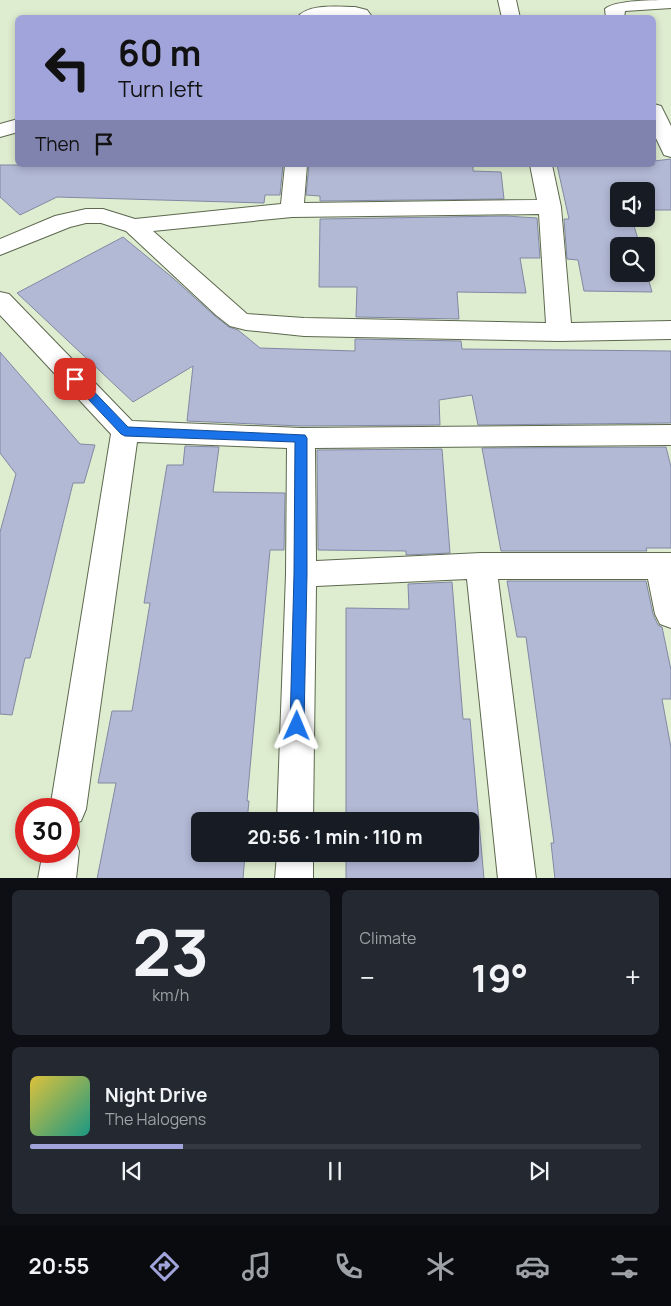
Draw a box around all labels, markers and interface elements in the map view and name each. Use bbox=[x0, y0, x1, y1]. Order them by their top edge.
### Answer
text: 60 m bbox=[118, 29, 201, 77]
icon: left bbox=[35, 35, 100, 100]
text: Turn left bbox=[118, 74, 203, 104]
icon: arrive bbox=[90, 130, 118, 158]
text: Then bbox=[35, 131, 80, 157]
map controls bbox=[610, 182, 655, 282]
button: sound bbox=[610, 182, 655, 227]
button: search bbox=[610, 237, 655, 282]
pin bbox=[54, 358, 96, 400]
icon: arrive bbox=[61, 365, 89, 393]
position arrow bbox=[270, 699, 322, 751]
speed limit sign: 30 bbox=[15, 798, 80, 863]
text: 20:56 · 1 min · 110 m bbox=[247, 824, 423, 850]
text: 23 bbox=[132, 907, 209, 996]
text: Climate bbox=[360, 927, 416, 949]
text: 19° bbox=[471, 951, 528, 1003]
text: − bbox=[360, 958, 375, 996]
text: + bbox=[625, 958, 641, 996]
text: km/h bbox=[152, 984, 189, 1006]
text: Night Drive bbox=[105, 1082, 207, 1108]
text: The Halogens bbox=[105, 1108, 206, 1130]
icon: previous bbox=[118, 1157, 146, 1185]
icon: pause bbox=[321, 1157, 349, 1185]
icon: next bbox=[525, 1157, 553, 1185]
icon: directions bbox=[147, 1249, 182, 1284]
icon: music bbox=[239, 1249, 274, 1284]
icon: phone bbox=[331, 1249, 366, 1284]
icon: climate bbox=[423, 1249, 458, 1284]
icon: car bbox=[515, 1249, 550, 1284]
icon: filters bbox=[607, 1249, 642, 1284]
text: 20:55 bbox=[29, 1251, 89, 1281]

